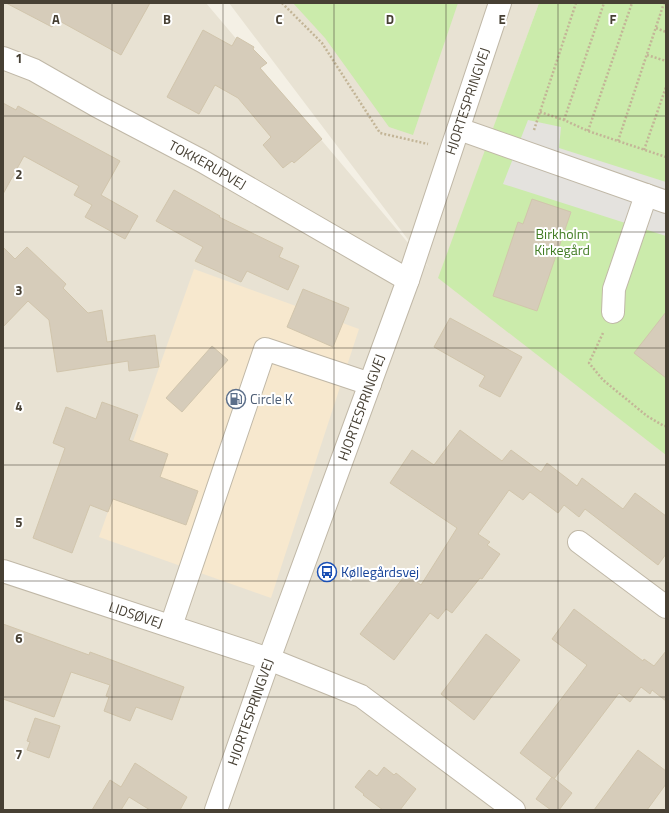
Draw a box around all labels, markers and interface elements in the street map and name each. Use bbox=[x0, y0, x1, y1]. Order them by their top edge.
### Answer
text: A bbox=[52, 9, 60, 29]
text: B bbox=[163, 9, 171, 29]
text: C bbox=[275, 9, 283, 29]
text: D bbox=[386, 9, 394, 29]
text: E bbox=[498, 9, 506, 29]
text: F bbox=[610, 9, 617, 29]
street label: HJORTESPRINGVEJ bbox=[439, 45, 495, 158]
text: 1 bbox=[15, 48, 23, 68]
street label: TOKKERUPVEJ bbox=[165, 134, 250, 194]
text: 2 bbox=[15, 164, 23, 184]
park label: Birkholm Kirkegård bbox=[534, 223, 590, 260]
text: 3 bbox=[15, 280, 23, 300]
street label: HJORTESPRINGVEJ bbox=[332, 351, 390, 464]
fuel station icon: Circle K bbox=[225, 388, 247, 410]
place label: Circle K bbox=[250, 388, 293, 409]
text: 4 bbox=[15, 396, 23, 416]
text: 5 bbox=[15, 512, 23, 532]
bus stop icon: Køllegårdsvej bbox=[316, 561, 338, 583]
place label: Køllegårdsvej bbox=[341, 561, 419, 582]
street label: LIDSØVEJ bbox=[106, 596, 166, 633]
text: 6 bbox=[15, 628, 23, 648]
street label: HJORTESPRINGVEJ bbox=[221, 655, 278, 768]
text: 7 bbox=[15, 744, 23, 764]

